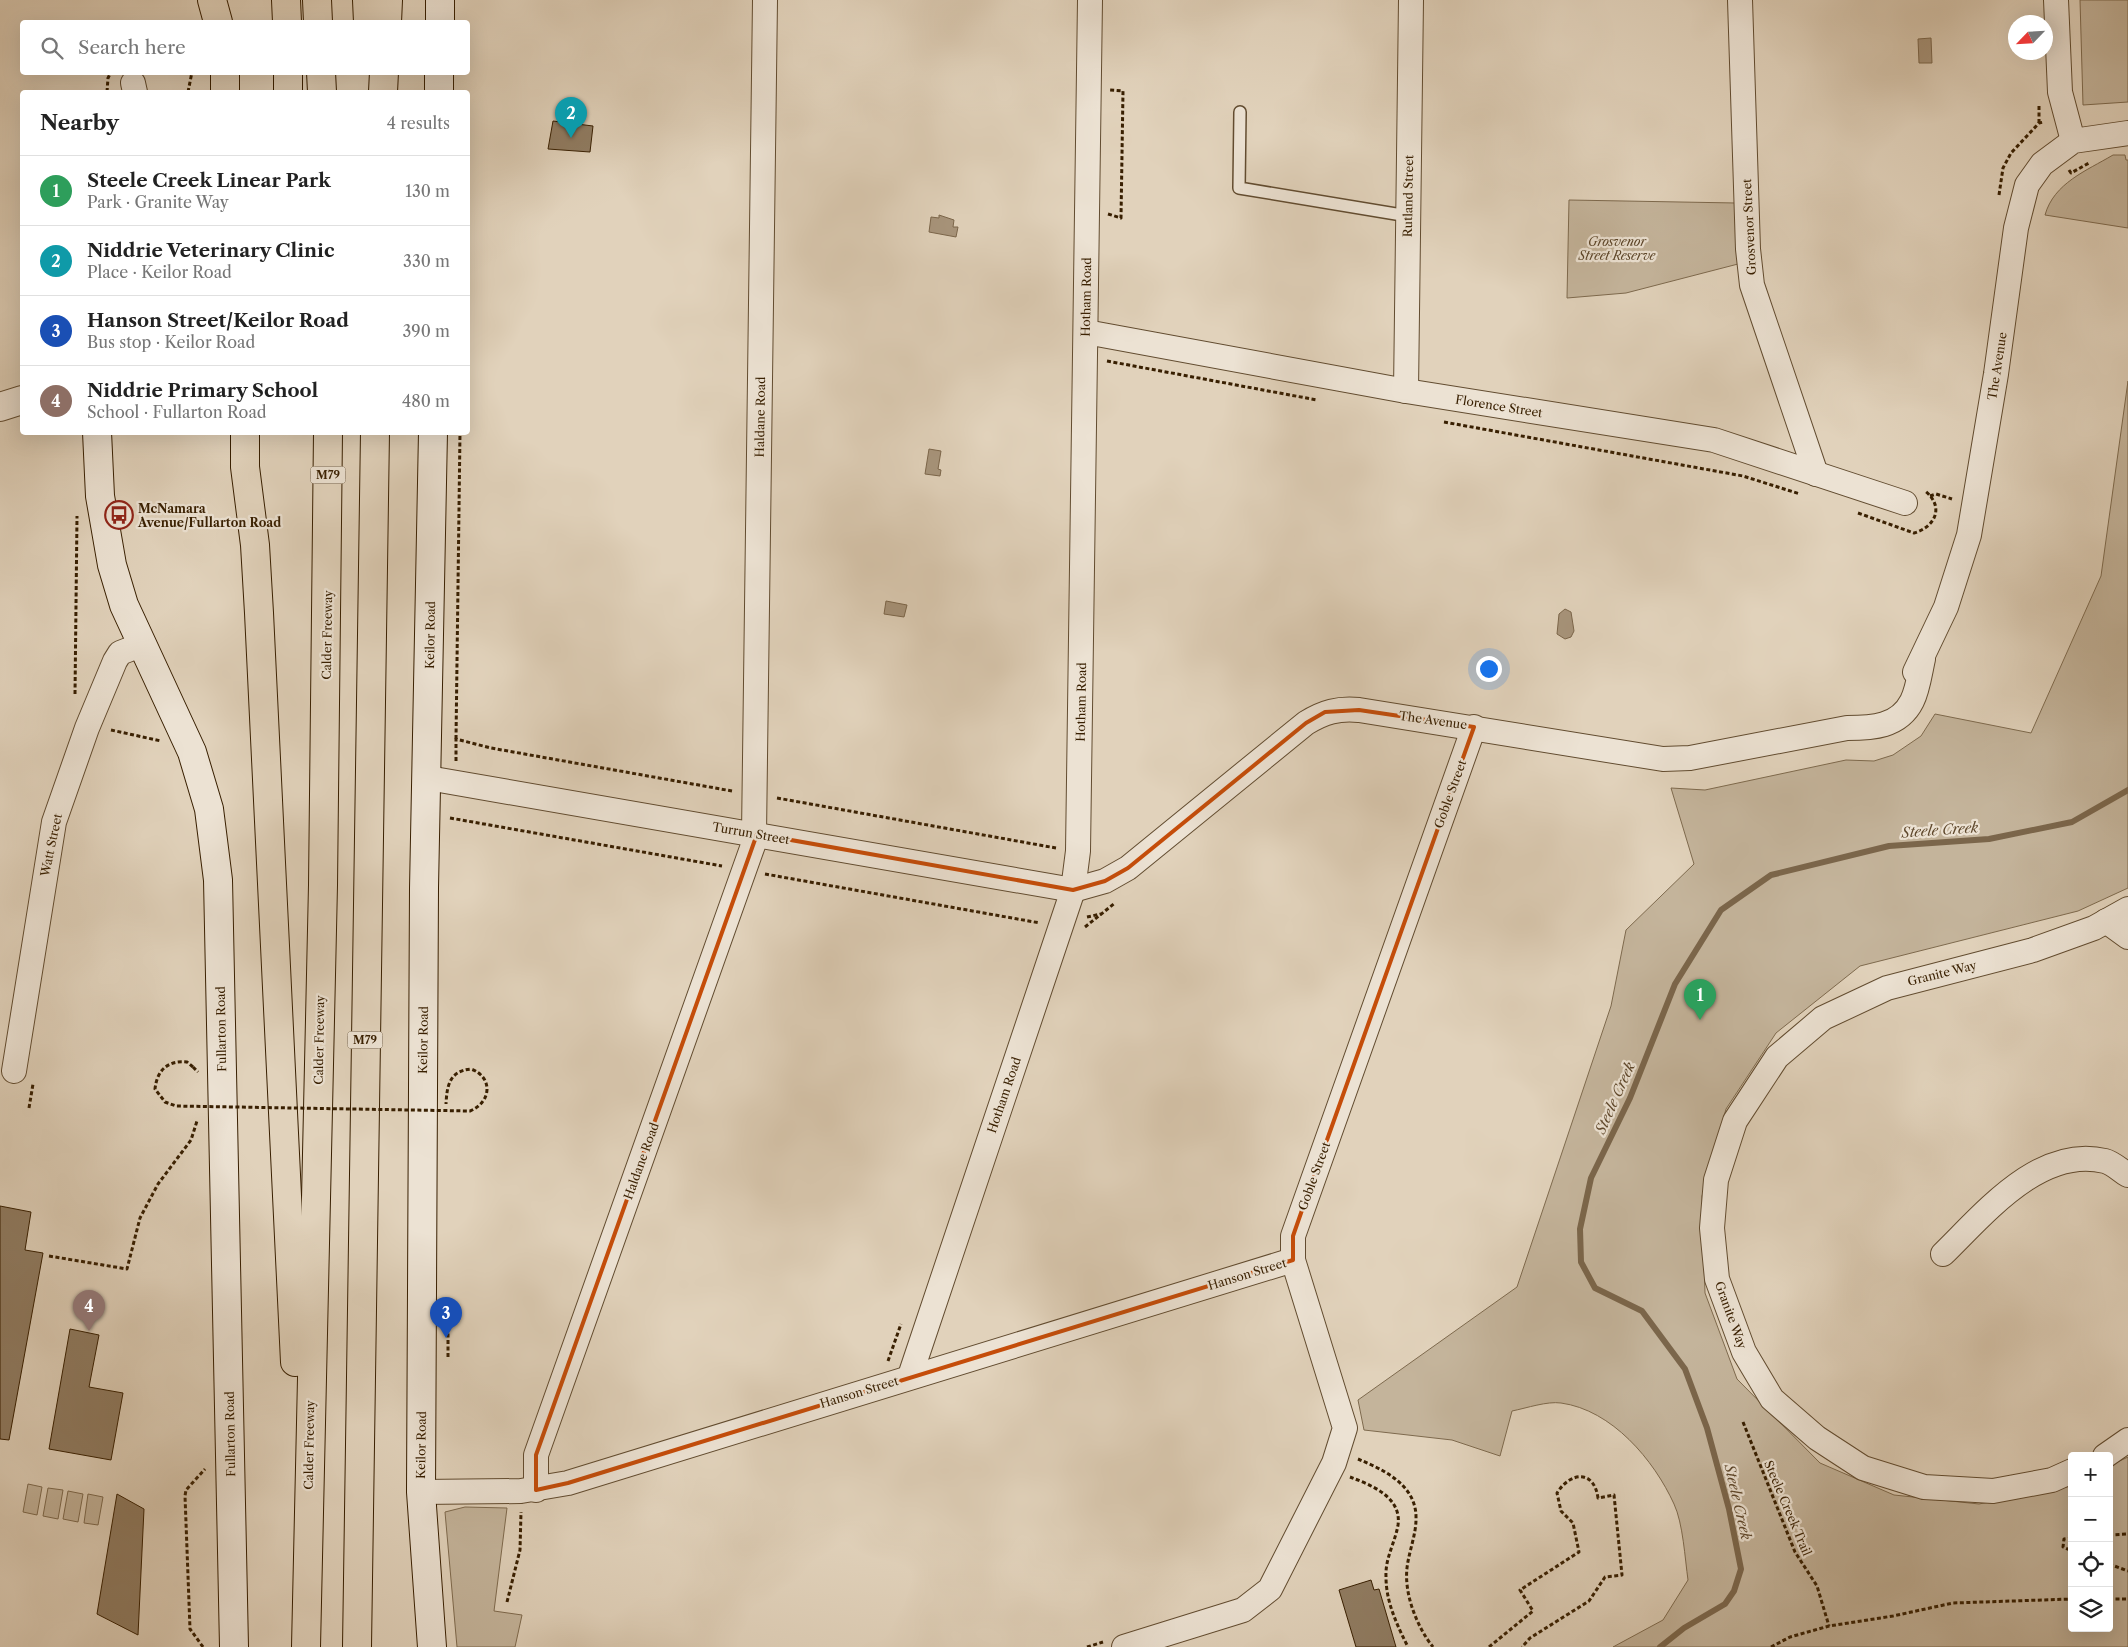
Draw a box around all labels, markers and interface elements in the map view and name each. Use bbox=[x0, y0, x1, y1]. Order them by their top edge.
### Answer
north arrow bbox=[2008, 15, 2053, 60]
search box bbox=[20, 20, 470, 75]
icon: search bbox=[38, 34, 66, 62]
text: Search here bbox=[78, 36, 186, 59]
pin: 2 bbox=[555, 97, 587, 138]
text: Nearby bbox=[40, 110, 119, 135]
text: 4 results bbox=[387, 113, 450, 133]
street label: Rutland Street bbox=[1400, 154, 1416, 237]
text: Steele Creek Linear Park bbox=[87, 169, 331, 192]
street label: Grosvenor Street bbox=[1739, 177, 1759, 276]
text: 1 bbox=[52, 181, 60, 201]
text: 130 m bbox=[405, 181, 450, 201]
text: Park · Granite Way bbox=[87, 192, 229, 212]
park label: Grosvenor Street Reserve bbox=[1578, 234, 1657, 263]
text: Niddrie Veterinary Clinic bbox=[87, 239, 334, 262]
text: 2 bbox=[51, 251, 61, 271]
text: 330 m bbox=[403, 251, 450, 271]
street label: Hotham Road bbox=[1078, 256, 1094, 337]
text: Place · Keilor Road bbox=[87, 262, 232, 282]
text: Hanson Street/Keilor Road bbox=[87, 309, 349, 332]
text: 3 bbox=[51, 321, 61, 341]
text: 390 m bbox=[403, 321, 450, 341]
street label: The Avenue bbox=[1984, 331, 2010, 401]
text: Bus stop · Keilor Road bbox=[87, 332, 255, 352]
street label: Haldane Road bbox=[752, 376, 768, 458]
text: Niddrie Primary School bbox=[87, 379, 318, 402]
text: 4 bbox=[51, 391, 61, 411]
text: 480 m bbox=[402, 391, 450, 411]
street label: Florence Street bbox=[1454, 392, 1544, 420]
text: School · Fullarton Road bbox=[87, 402, 267, 422]
road number: M79 bbox=[310, 466, 346, 484]
bus stop icon: McNamara Avenue/Fullarton Road bbox=[104, 500, 134, 530]
place label: McNamara Avenue/Fullarton Road bbox=[137, 501, 281, 530]
street label: Calder Freeway bbox=[319, 590, 335, 680]
street label: Keilor Road bbox=[422, 600, 438, 669]
your location bbox=[1476, 656, 1502, 682]
street label: Hotham Road bbox=[1073, 661, 1089, 742]
street label: The Avenue bbox=[1398, 708, 1468, 732]
street label: Goble Street bbox=[1431, 757, 1470, 830]
street label: Watt Street bbox=[37, 811, 65, 879]
water label: Steele Creek bbox=[1900, 818, 1980, 842]
street label: Turrun Street bbox=[711, 819, 792, 847]
street label: Granite Way bbox=[1906, 957, 1978, 989]
pin: 1 bbox=[1684, 979, 1716, 1020]
street label: Fullarton Road bbox=[213, 985, 229, 1072]
street label: Calder Freeway bbox=[311, 995, 327, 1085]
street label: Keilor Road bbox=[415, 1005, 431, 1074]
road number: M79 bbox=[348, 1032, 382, 1048]
street label: Hotham Road bbox=[984, 1054, 1024, 1135]
water label: Steele Creek bbox=[1591, 1059, 1639, 1138]
street label: Haldane Road bbox=[620, 1120, 662, 1202]
street label: Goble Street bbox=[1295, 1139, 1334, 1212]
street label: Hanson Street bbox=[1206, 1255, 1289, 1293]
street label: Granite Way bbox=[1712, 1279, 1750, 1351]
pin: 4 bbox=[73, 1290, 105, 1331]
pin: 3 bbox=[430, 1297, 462, 1338]
street label: Hanson Street bbox=[818, 1373, 901, 1411]
street label: Fullarton Road bbox=[222, 1390, 238, 1477]
street label: Calder Freeway bbox=[301, 1400, 317, 1490]
street label: Keilor Road bbox=[413, 1410, 429, 1479]
map controls bbox=[2068, 1452, 2113, 1632]
button: + bbox=[2068, 1452, 2113, 1497]
street label: Steele Creek Trail bbox=[1761, 1458, 1815, 1558]
water label: Steele Creek bbox=[1720, 1462, 1756, 1542]
button: − bbox=[2068, 1497, 2113, 1542]
button: locate bbox=[2068, 1542, 2113, 1587]
button: layers bbox=[2068, 1587, 2113, 1632]

